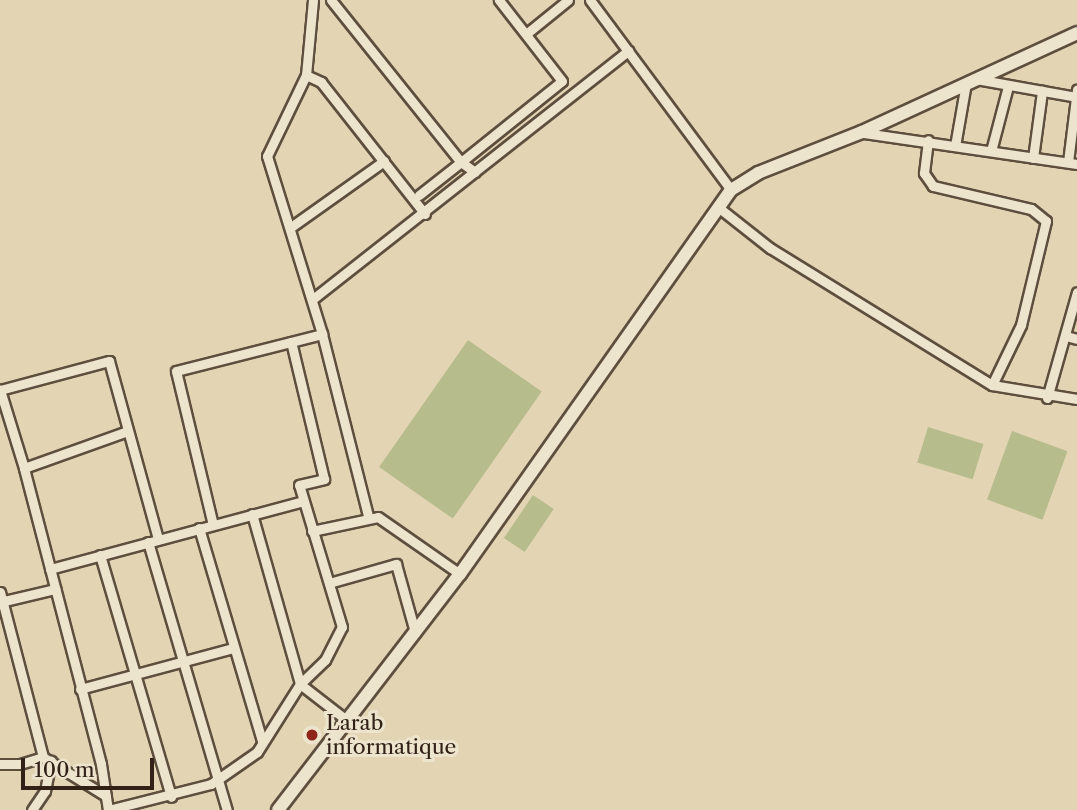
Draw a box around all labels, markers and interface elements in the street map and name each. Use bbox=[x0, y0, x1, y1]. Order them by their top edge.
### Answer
place label: Larab informatique bbox=[326, 710, 456, 760]
marker: Larab informatique bbox=[304, 727, 320, 743]
scale bar bbox=[24, 744, 158, 788]
text: 100 m bbox=[34, 757, 95, 782]

